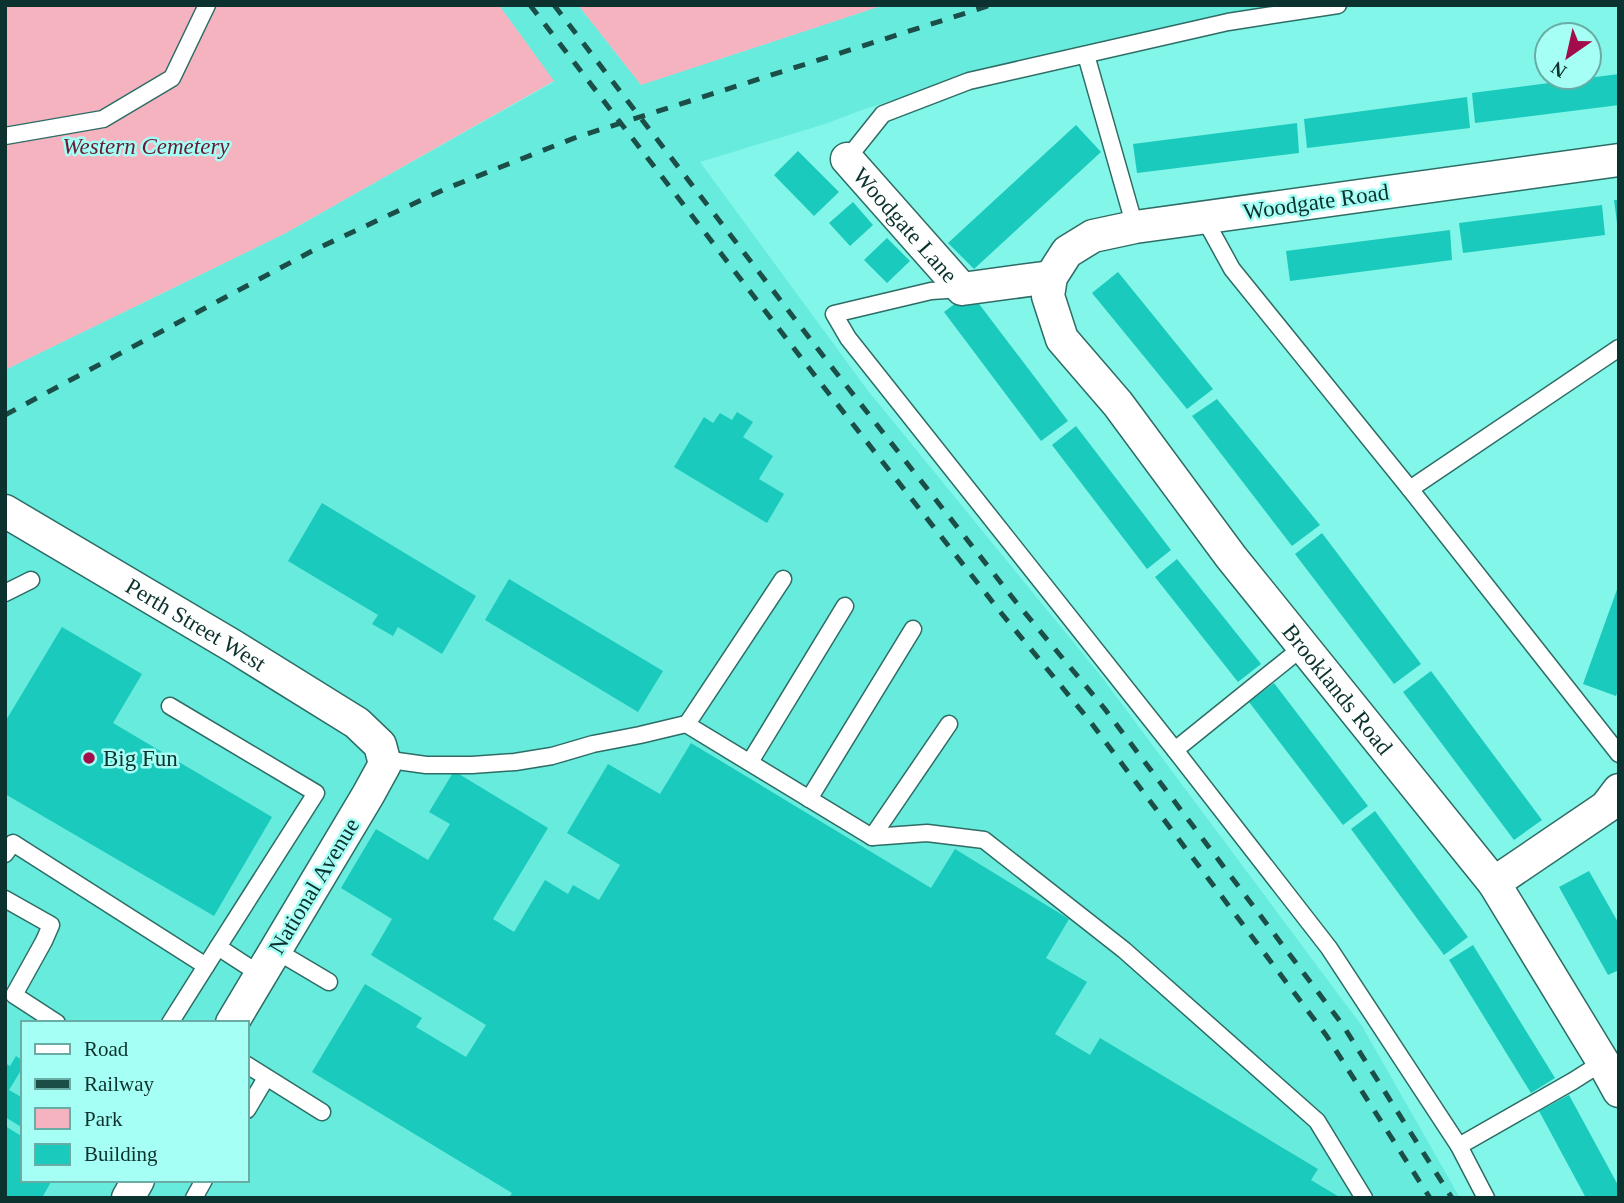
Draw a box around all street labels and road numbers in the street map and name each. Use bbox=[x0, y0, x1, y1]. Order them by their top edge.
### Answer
street label: Woodgate Lane bbox=[848, 163, 963, 287]
street label: Woodgate Road bbox=[1241, 179, 1391, 225]
street label: Perth Street West bbox=[121, 573, 271, 676]
street label: Brooklands Road bbox=[1278, 619, 1398, 760]
street label: National Avenue bbox=[264, 814, 364, 958]

